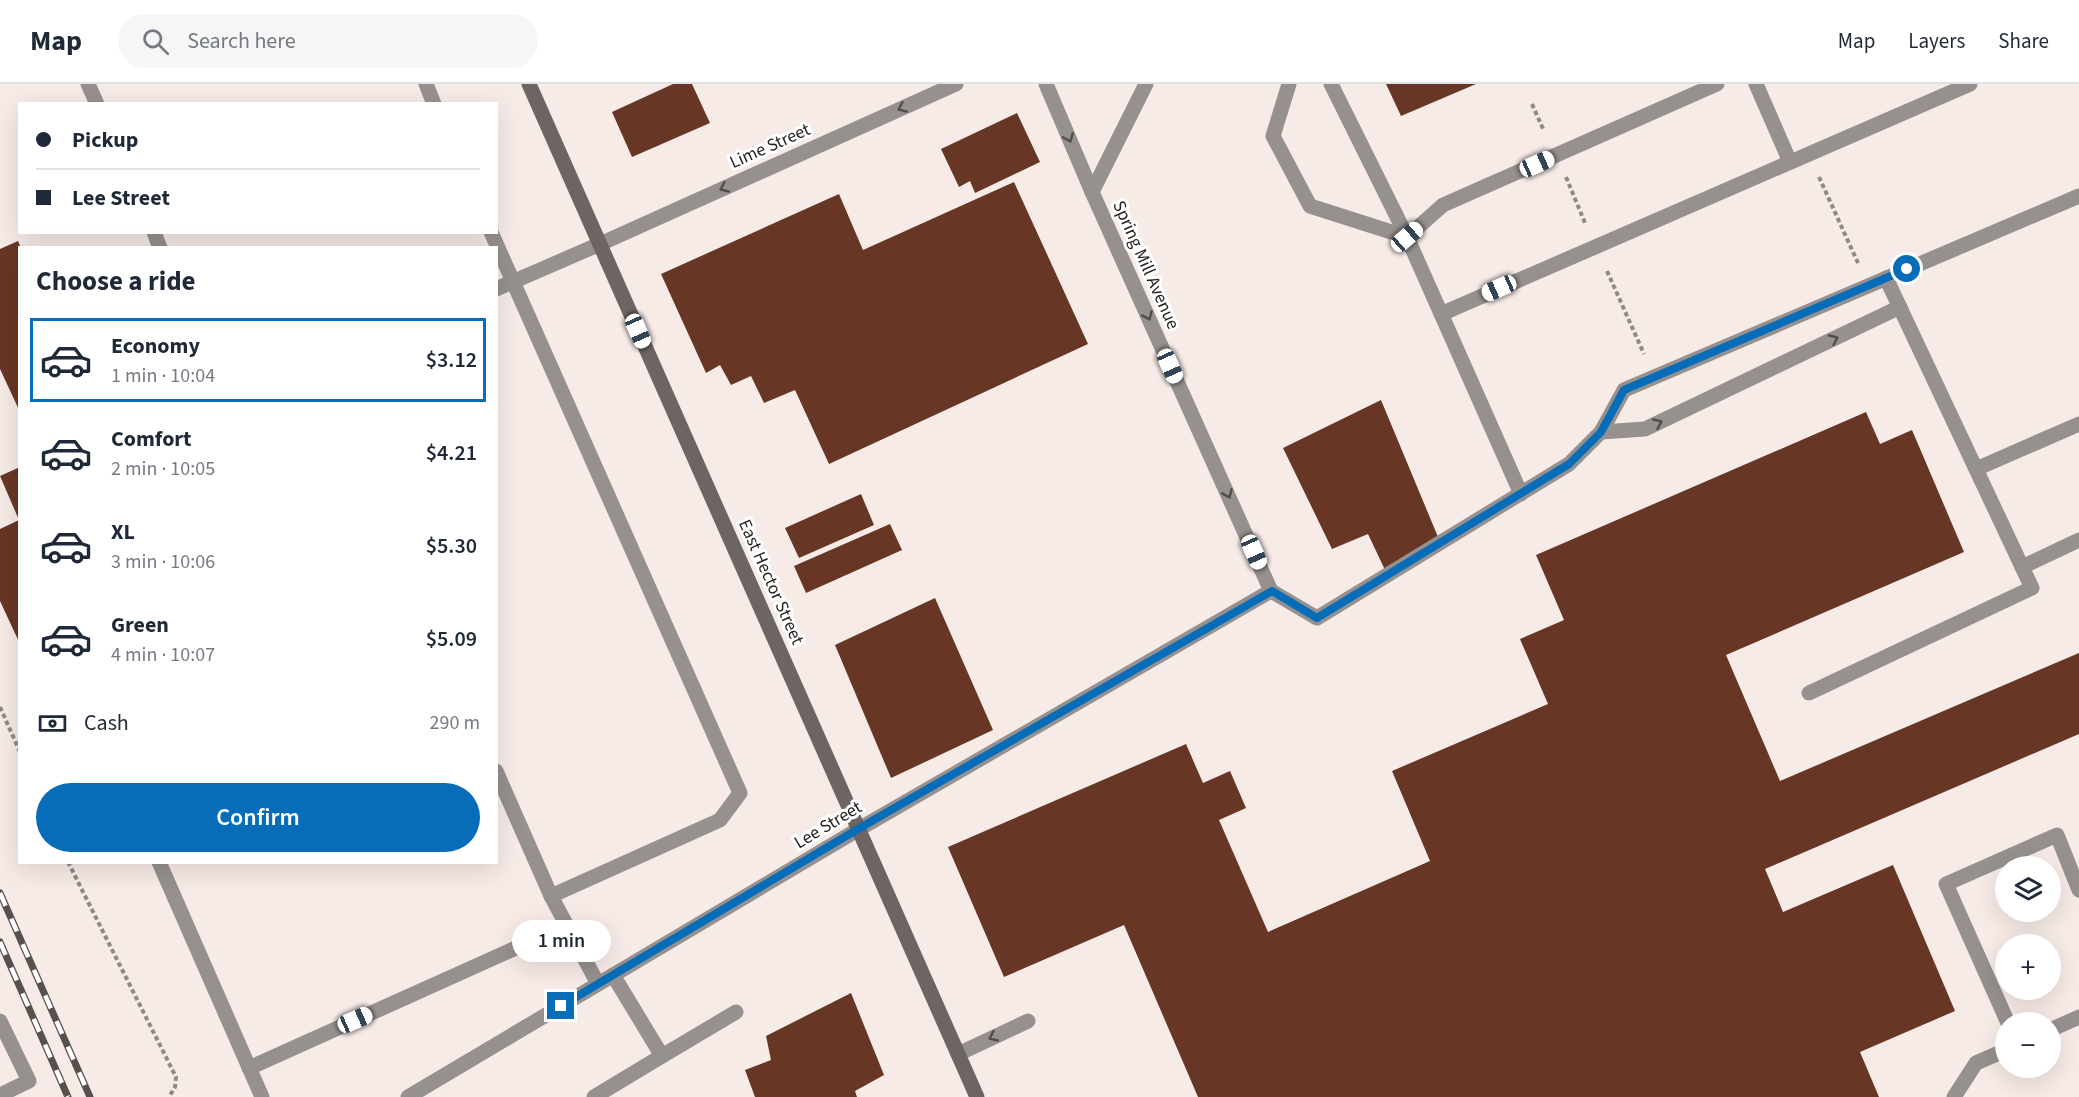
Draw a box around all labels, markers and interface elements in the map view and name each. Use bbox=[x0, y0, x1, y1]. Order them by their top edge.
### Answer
search box bbox=[118, 14, 538, 68]
text: Map bbox=[30, 21, 82, 61]
icon: search bbox=[139, 25, 172, 58]
text: Search here bbox=[187, 25, 296, 57]
text: Map bbox=[1838, 26, 1875, 56]
text: Layers bbox=[1908, 26, 1965, 56]
text: Share bbox=[1998, 26, 2049, 56]
one-way arrow bbox=[898, 101, 909, 113]
street label: Lime Street bbox=[726, 117, 814, 175]
text: Pickup bbox=[72, 124, 138, 156]
one-way arrow bbox=[1062, 132, 1074, 143]
car bbox=[1517, 148, 1557, 180]
one-way arrow bbox=[720, 181, 731, 193]
text: Lee Street bbox=[72, 182, 170, 214]
street label: Spring Mill Avenue bbox=[1106, 197, 1186, 333]
car bbox=[1388, 218, 1426, 256]
route start bbox=[1893, 255, 1920, 282]
text: Choose a ride bbox=[36, 262, 196, 301]
car bbox=[1479, 272, 1519, 304]
one-way arrow bbox=[1140, 310, 1152, 321]
car bbox=[622, 311, 654, 351]
text: Economy bbox=[111, 330, 200, 362]
icon: car bbox=[39, 333, 93, 387]
one-way arrow bbox=[1827, 335, 1838, 347]
text: $3.12 bbox=[426, 344, 477, 376]
car bbox=[1154, 346, 1186, 386]
text: 1 min · 10:04 bbox=[111, 362, 215, 390]
one-way arrow bbox=[1651, 419, 1662, 431]
text: Comfort bbox=[111, 423, 192, 455]
icon: car bbox=[39, 426, 93, 480]
text: $4.21 bbox=[426, 437, 477, 469]
text: 2 min · 10:05 bbox=[111, 455, 215, 483]
one-way arrow bbox=[1220, 488, 1232, 499]
street label: East Hector Street bbox=[732, 515, 810, 649]
text: XL bbox=[111, 516, 135, 548]
icon: car bbox=[39, 519, 93, 573]
text: $5.30 bbox=[426, 530, 477, 562]
car bbox=[1238, 532, 1270, 572]
text: 3 min · 10:06 bbox=[111, 548, 215, 576]
text: Green bbox=[111, 609, 169, 641]
icon: car bbox=[39, 612, 93, 666]
text: $5.09 bbox=[426, 623, 477, 655]
text: 4 min · 10:07 bbox=[111, 641, 215, 669]
icon: cash bbox=[36, 707, 69, 740]
text: Cash bbox=[84, 707, 129, 739]
text: 290 m bbox=[430, 709, 480, 737]
button: Confirm bbox=[36, 783, 480, 852]
street label: Lee Street bbox=[789, 795, 867, 855]
map controls bbox=[1995, 856, 2061, 1078]
button: layers bbox=[1995, 856, 2061, 922]
callout: 1 min bbox=[512, 919, 610, 961]
text: 1 min bbox=[538, 927, 585, 955]
button: + bbox=[1995, 934, 2061, 1000]
route end bbox=[547, 992, 574, 1019]
car bbox=[335, 1004, 375, 1036]
button: − bbox=[1995, 1012, 2061, 1078]
one-way arrow bbox=[989, 1030, 1000, 1042]

